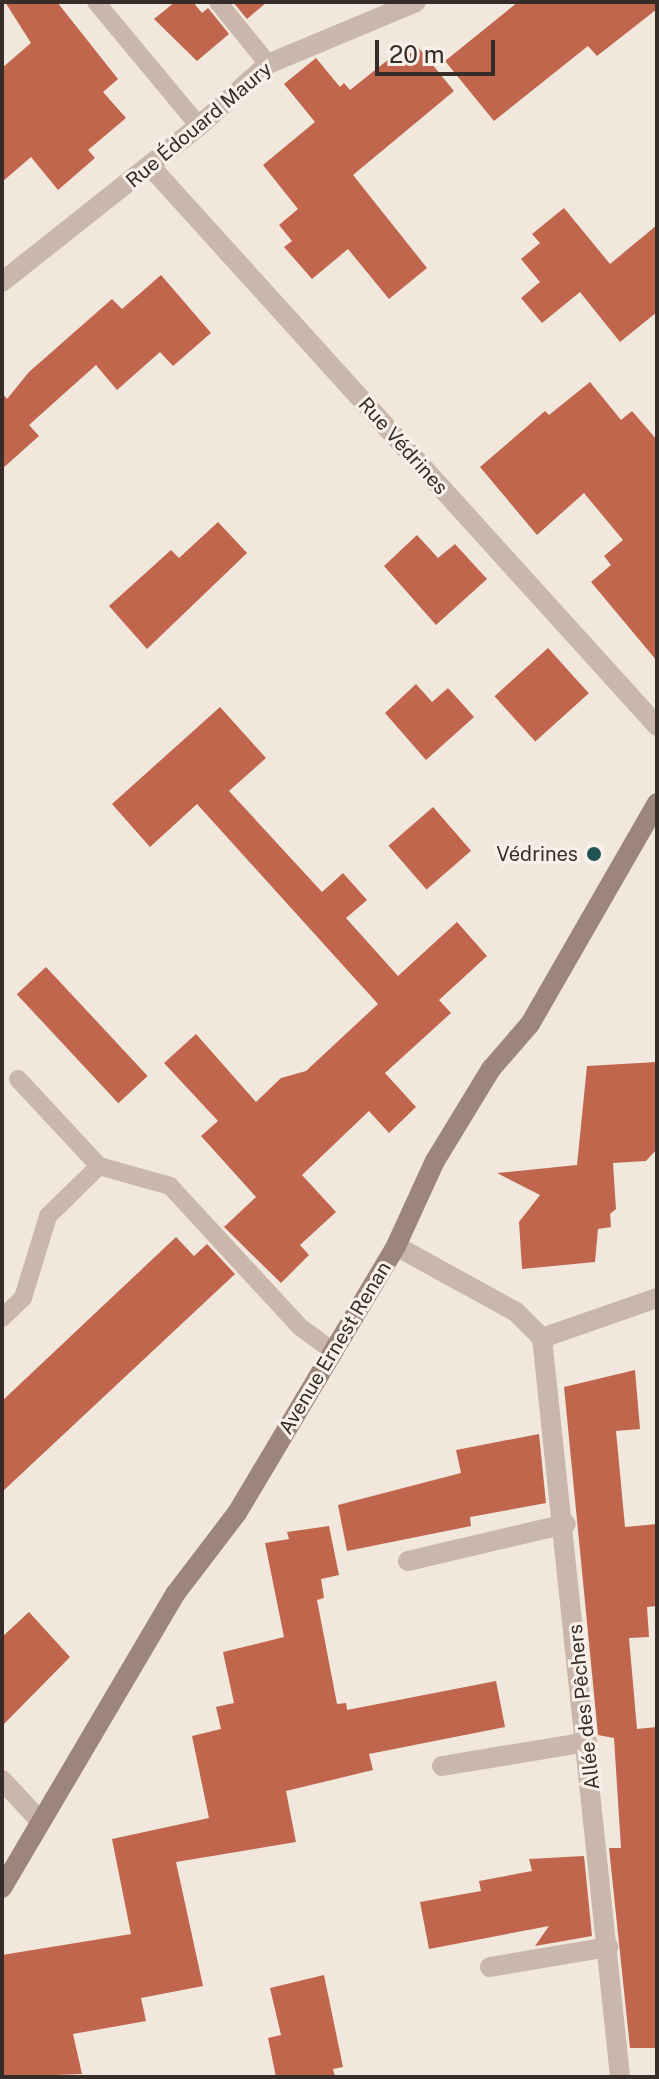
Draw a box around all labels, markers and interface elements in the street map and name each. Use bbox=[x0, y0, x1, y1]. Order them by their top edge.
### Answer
scale bar bbox=[379, 24, 499, 74]
text: 20 m bbox=[389, 40, 445, 68]
street label: Rue Édouard Maury bbox=[121, 57, 277, 193]
street label: Rue Védrines bbox=[353, 392, 453, 500]
place label: Védrines bbox=[496, 842, 578, 866]
marker: Védrines bbox=[585, 845, 603, 863]
street label: Avenue Ernest Renan bbox=[274, 1257, 396, 1439]
street label: Allée des Pêchers bbox=[563, 1623, 605, 1791]

